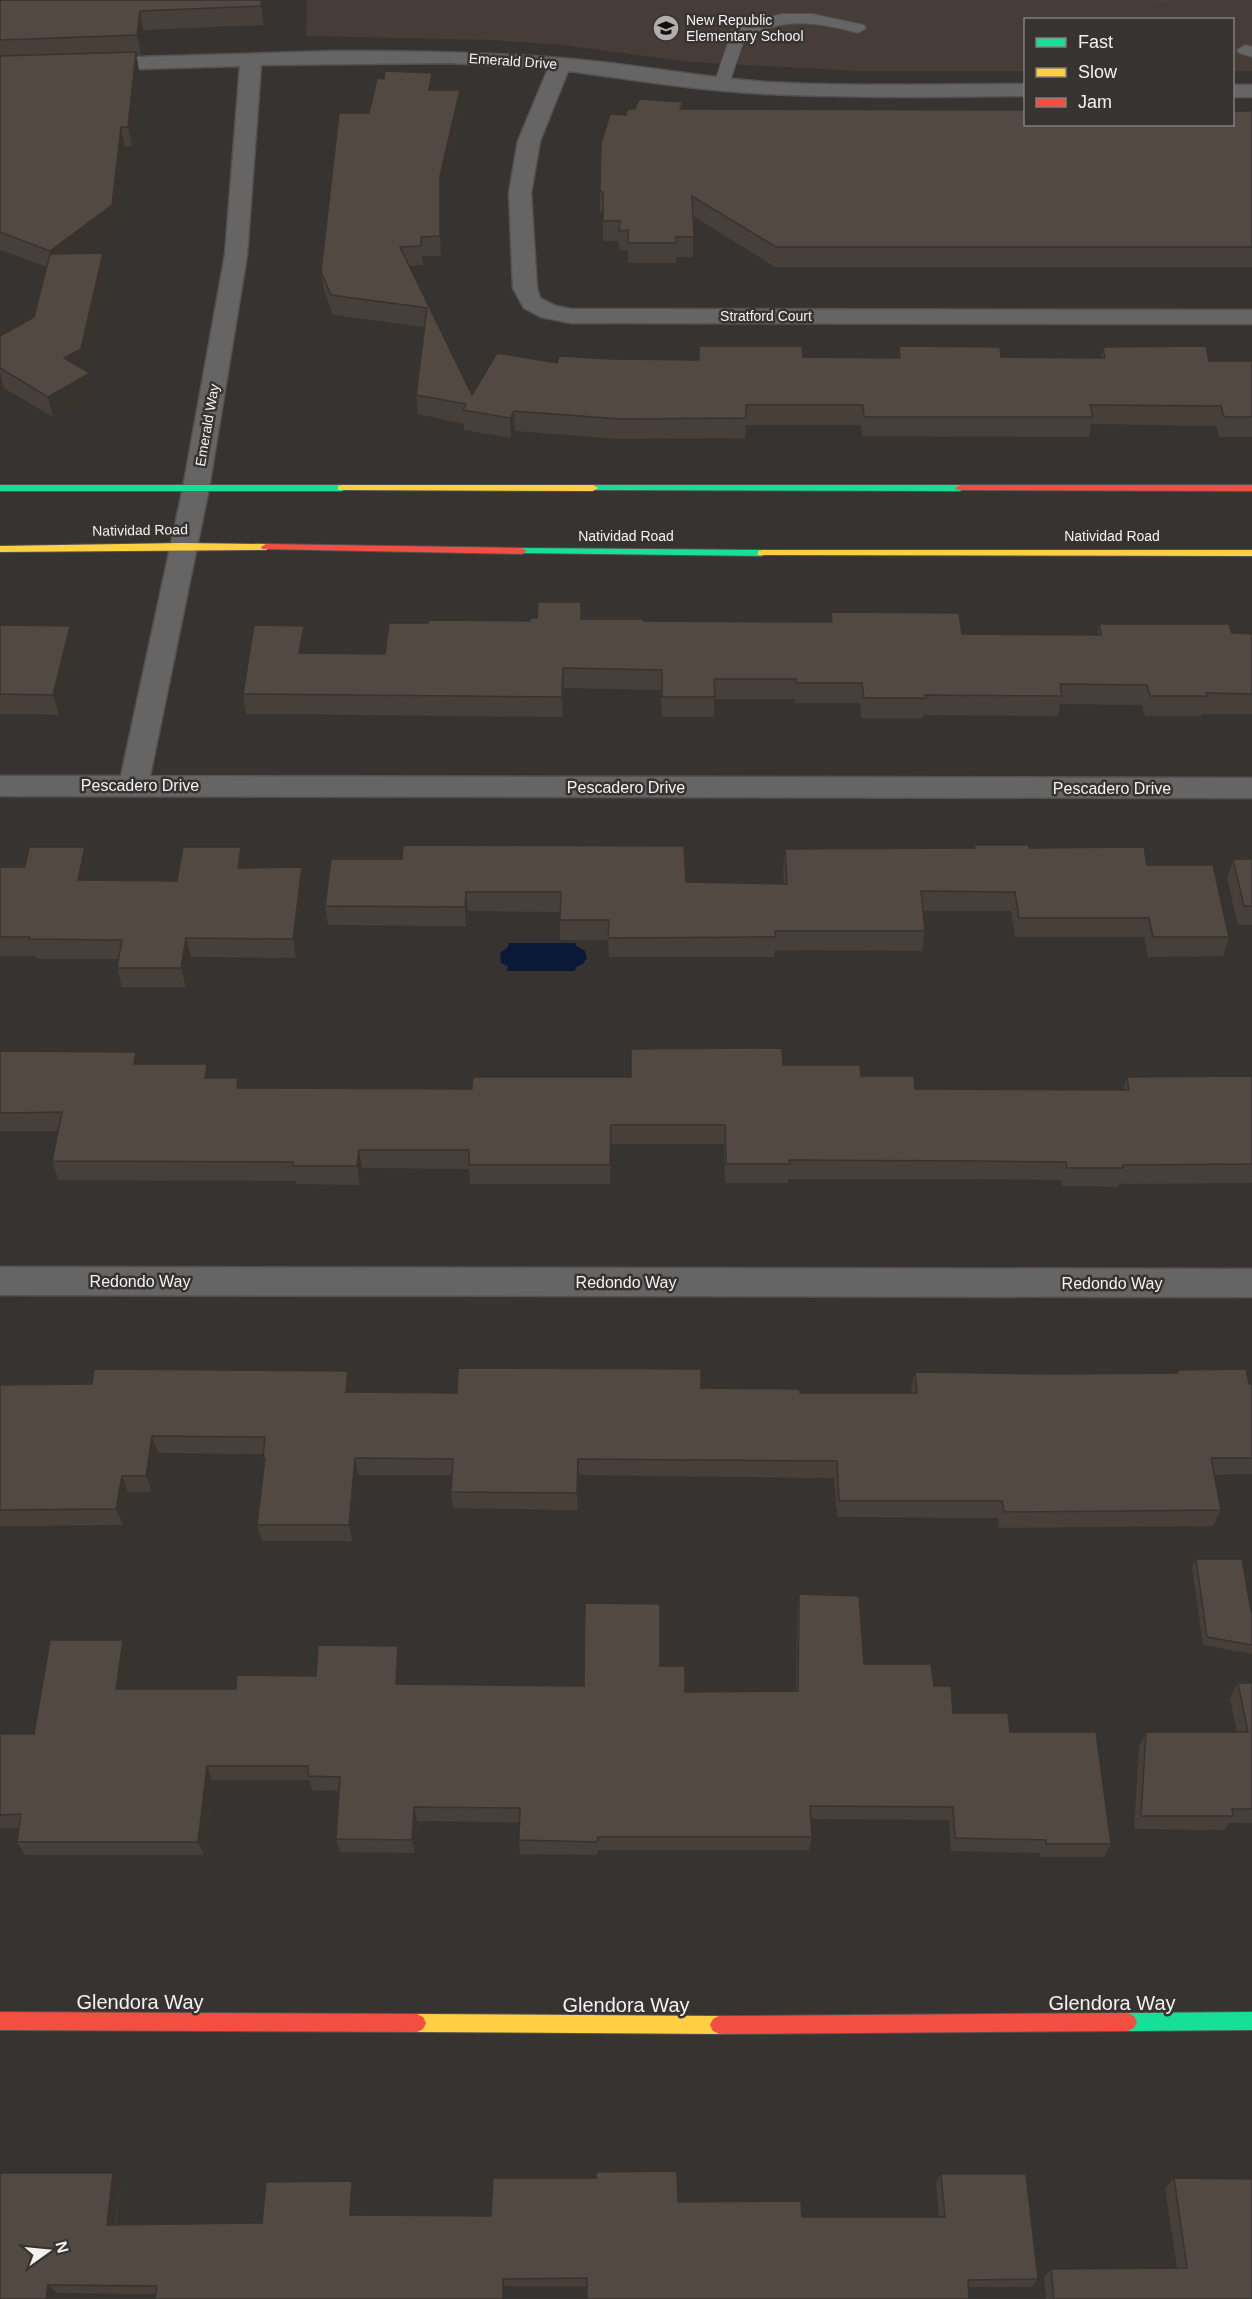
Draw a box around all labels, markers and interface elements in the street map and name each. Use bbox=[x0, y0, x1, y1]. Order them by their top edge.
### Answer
place label: New Republic Elementary School bbox=[686, 12, 804, 44]
school or university icon: New Republic Elementary School bbox=[651, 13, 681, 43]
legend bbox=[1024, 18, 1234, 126]
text: Fast bbox=[1078, 32, 1113, 52]
street label: Emerald Drive bbox=[468, 50, 558, 72]
text: Slow bbox=[1078, 62, 1118, 82]
text: Jam bbox=[1078, 92, 1112, 112]
street label: Stratford Court bbox=[720, 308, 812, 324]
street label: Emerald Way bbox=[192, 382, 222, 468]
street label: Natividad Road bbox=[92, 521, 188, 539]
street label: Natividad Road bbox=[578, 528, 674, 544]
street label: Natividad Road bbox=[1064, 528, 1160, 544]
street label: Pescadero Drive bbox=[81, 777, 199, 794]
street label: Pescadero Drive bbox=[567, 779, 685, 796]
street label: Pescadero Drive bbox=[1053, 780, 1171, 797]
street label: Redondo Way bbox=[90, 1273, 190, 1290]
street label: Redondo Way bbox=[576, 1274, 676, 1291]
street label: Redondo Way bbox=[1062, 1275, 1162, 1292]
street label: Glendora Way bbox=[76, 1991, 204, 2013]
street label: Glendora Way bbox=[1048, 1992, 1176, 2014]
street label: Glendora Way bbox=[562, 1994, 690, 2016]
north arrow bbox=[18, 2221, 78, 2281]
text: N bbox=[52, 2239, 72, 2255]

